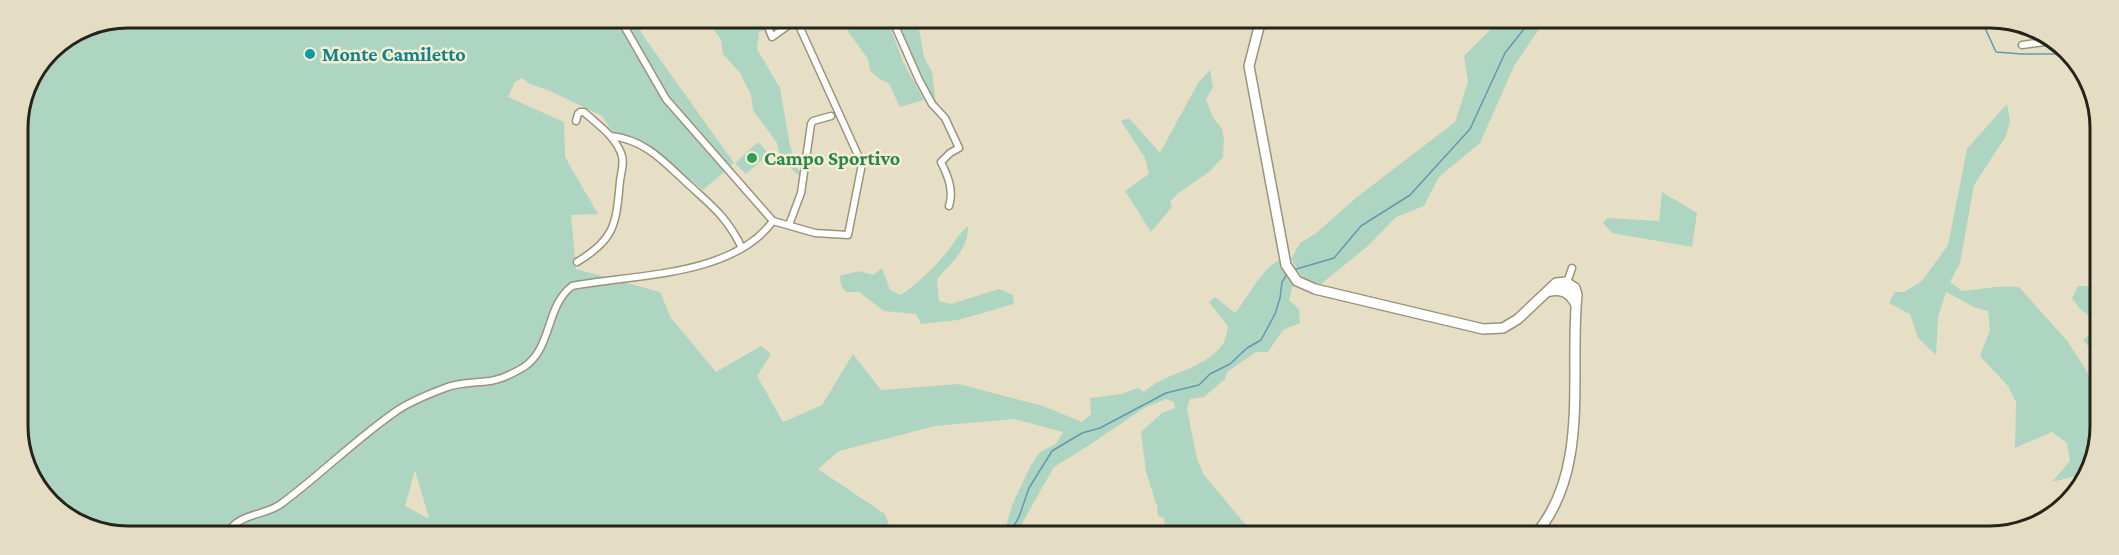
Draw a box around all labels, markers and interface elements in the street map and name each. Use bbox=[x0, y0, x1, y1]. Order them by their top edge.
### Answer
place label: Monte Camiletto bbox=[322, 43, 466, 65]
marker: Monte Camiletto bbox=[303, 47, 317, 61]
place label: Campo Sportivo bbox=[764, 147, 900, 169]
marker: Campo Sportivo bbox=[745, 151, 759, 165]

